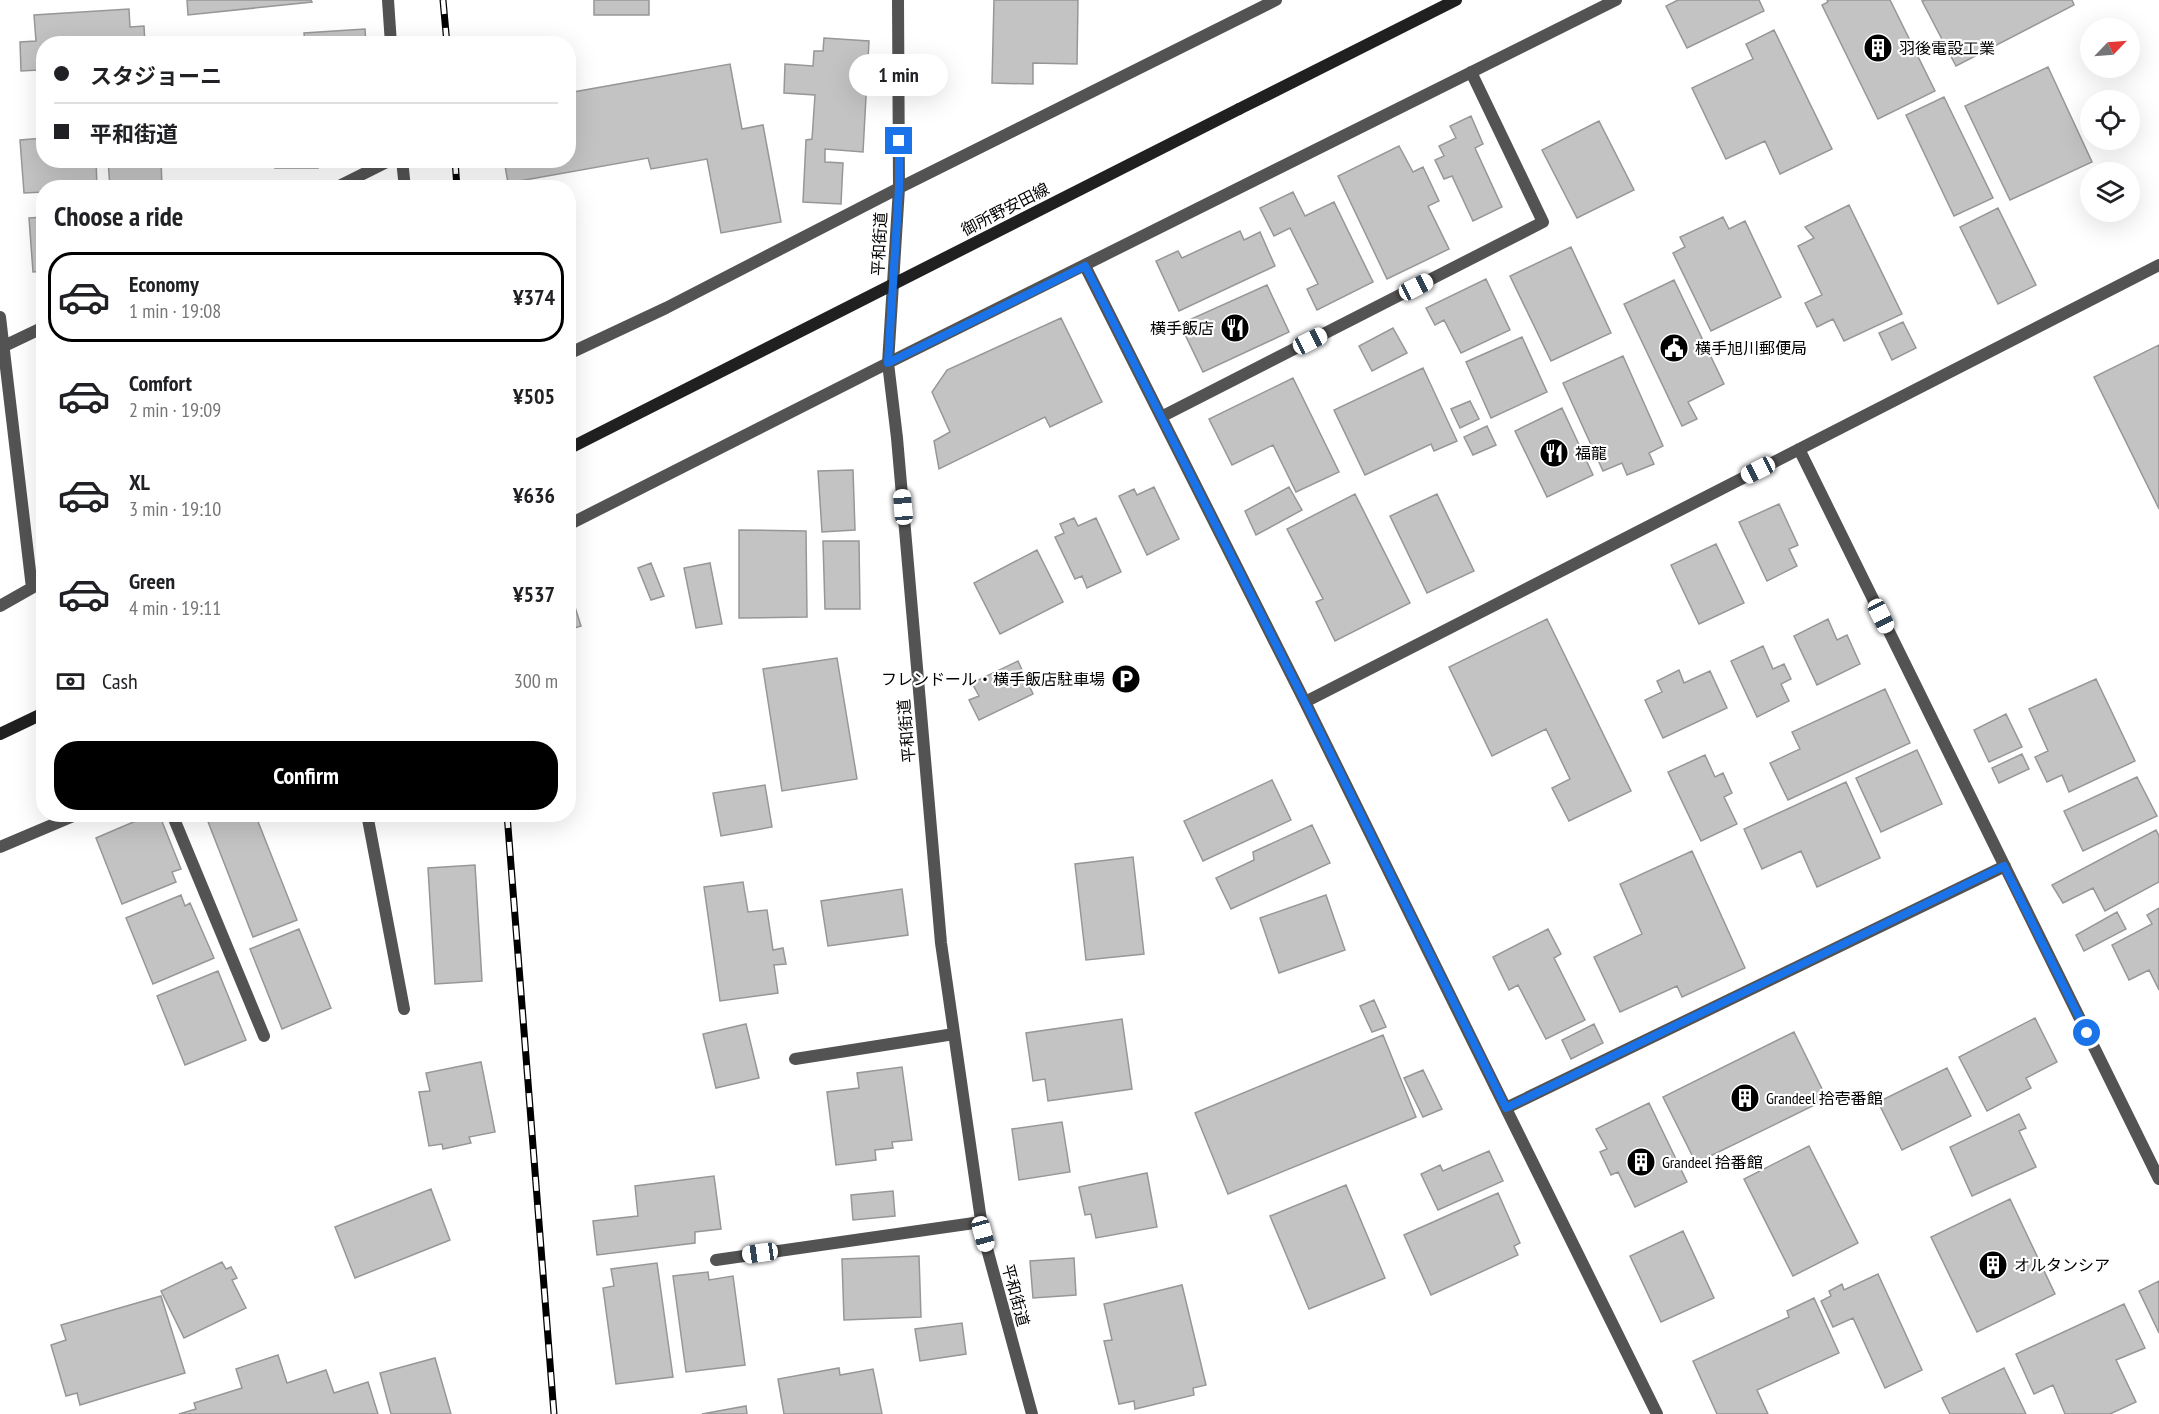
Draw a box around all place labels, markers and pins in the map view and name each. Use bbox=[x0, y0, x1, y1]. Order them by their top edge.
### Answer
building icon: 羽後電設工業 bbox=[1862, 32, 1894, 64]
place label: 羽後電設工業 bbox=[1899, 38, 1995, 58]
restaurant icon: 横手飯店 bbox=[1219, 312, 1251, 344]
place label: 横手飯店 bbox=[1150, 318, 1214, 338]
public building icon: 横手旭川郵便局 bbox=[1658, 332, 1690, 364]
place label: 横手旭川郵便局 bbox=[1695, 338, 1807, 358]
restaurant icon: 福龍 bbox=[1538, 437, 1570, 469]
place label: 福龍 bbox=[1575, 443, 1607, 463]
parking icon: フレンドール・横手飯店駐車場 bbox=[1110, 663, 1142, 695]
place label: フレンドール・横手飯店駐車場 bbox=[881, 669, 1105, 689]
building icon: Grandeel 拾壱番館 bbox=[1729, 1082, 1761, 1114]
place label: Grandeel 拾壱番館 bbox=[1766, 1088, 1883, 1108]
building icon: Grandeel 拾番館 bbox=[1625, 1146, 1657, 1178]
place label: Grandeel 拾番館 bbox=[1662, 1152, 1763, 1172]
building icon: オルタンシア bbox=[1977, 1249, 2009, 1281]
place label: オルタンシア bbox=[2014, 1255, 2110, 1275]

